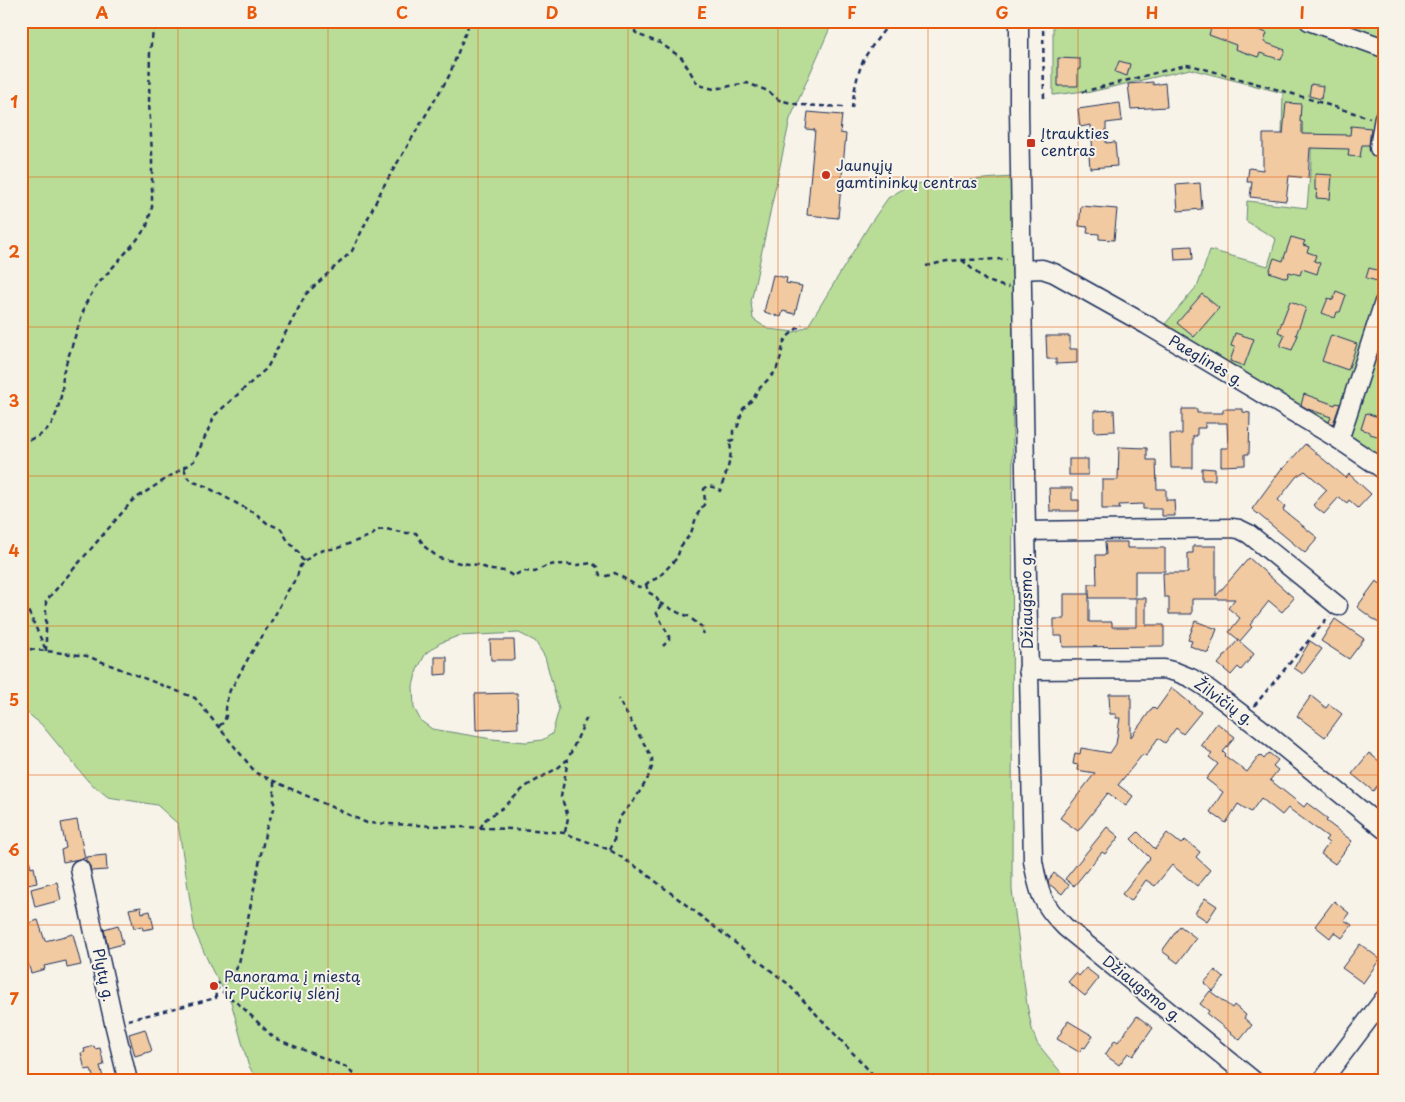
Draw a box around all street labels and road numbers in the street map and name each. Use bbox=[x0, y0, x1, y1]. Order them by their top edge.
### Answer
street label: Paeglinės g. bbox=[1165, 328, 1249, 391]
street label: Džiaugsmo g. bbox=[1013, 553, 1038, 649]
street label: Žilvičių g. bbox=[1190, 671, 1259, 730]
street label: Plytų g. bbox=[88, 946, 121, 1004]
street label: Džiaugsmo g. bbox=[1098, 949, 1188, 1027]

